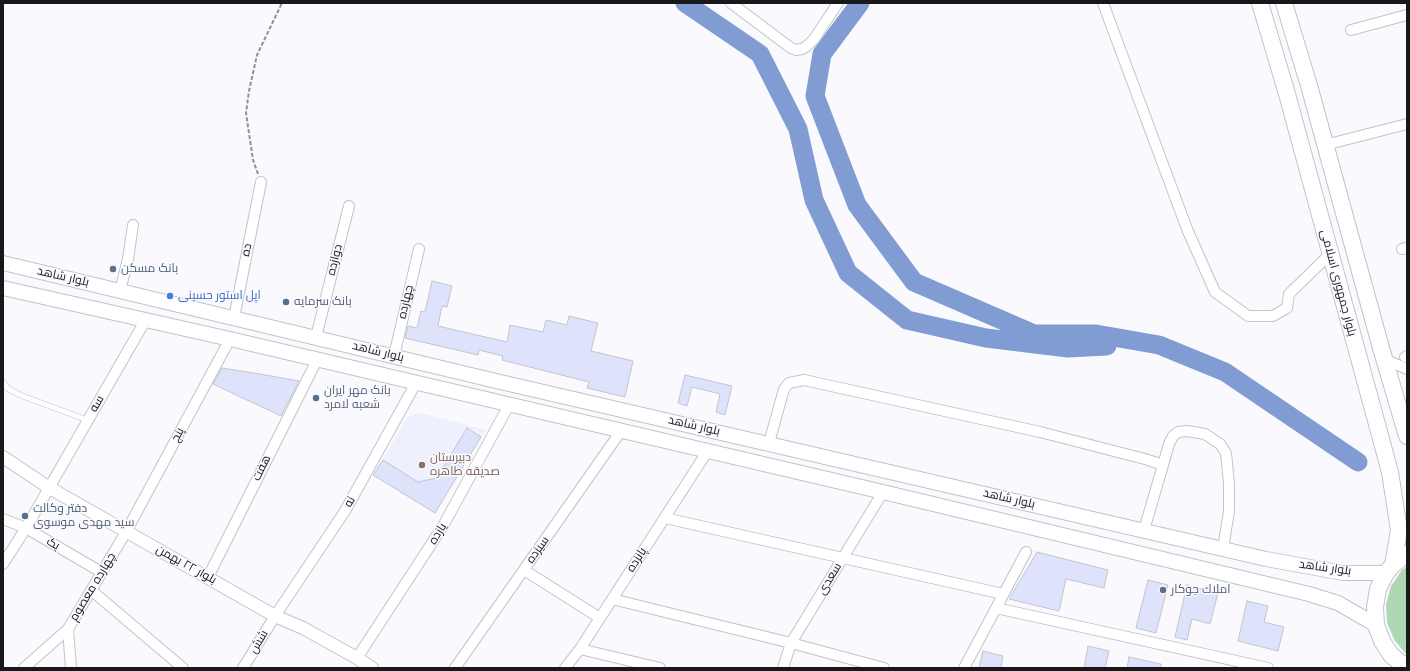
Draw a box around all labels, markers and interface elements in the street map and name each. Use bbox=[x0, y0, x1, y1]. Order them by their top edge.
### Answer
street label: بلوار جمهوری اسلامی bbox=[1317, 228, 1359, 338]
street label: ده bbox=[239, 242, 255, 258]
street label: دوازده bbox=[324, 243, 346, 277]
place label: بانک مسکن bbox=[121, 262, 178, 276]
street label: بلوار شاهد bbox=[36, 264, 90, 290]
marker: بانک مسکن bbox=[108, 264, 118, 274]
street label: چهارده bbox=[395, 284, 417, 320]
place label: اپل استور حسینی bbox=[178, 289, 261, 303]
marker: اپل استور حسینی bbox=[165, 291, 175, 301]
place label: بانک سرمایه bbox=[294, 295, 352, 309]
marker: بانک سرمایه bbox=[281, 297, 291, 307]
street label: بلوار شاهد bbox=[351, 339, 405, 365]
place label: بانک مهر ایران شعبه لامرد bbox=[324, 384, 391, 412]
street label: سه bbox=[87, 393, 107, 415]
marker: بانک مهر ایران شعبه لامرد bbox=[311, 393, 321, 403]
street label: بلوار شاهد bbox=[667, 413, 721, 439]
street label: پنج bbox=[168, 425, 188, 445]
place label: دبیرستان صدیقه طاهره bbox=[430, 451, 500, 479]
street label: هفت bbox=[249, 453, 275, 483]
marker: دبیرستان صدیقه طاهره bbox=[417, 460, 427, 470]
street label: بلوار شاهد bbox=[982, 486, 1036, 512]
street label: نه bbox=[341, 494, 359, 510]
place label: دفتر وكالت سید مهدی موسوی bbox=[33, 502, 134, 530]
marker: دفتر وكالت سید مهدی موسوی bbox=[20, 511, 30, 521]
street label: یازده bbox=[426, 521, 450, 547]
street label: سیزده bbox=[524, 534, 552, 566]
street label: یک bbox=[44, 535, 62, 553]
street label: بلوار ۲۲ بهمن bbox=[153, 542, 219, 588]
street label: پانزده bbox=[624, 545, 650, 575]
street label: چهارده معصوم bbox=[67, 550, 119, 624]
street label: بلوار شاهد bbox=[1298, 557, 1352, 579]
street label: سعدی bbox=[815, 560, 845, 598]
place label: املاك جوكار bbox=[1171, 583, 1230, 597]
marker: املاك جوكار bbox=[1158, 585, 1168, 595]
street label: شش bbox=[246, 628, 272, 656]

